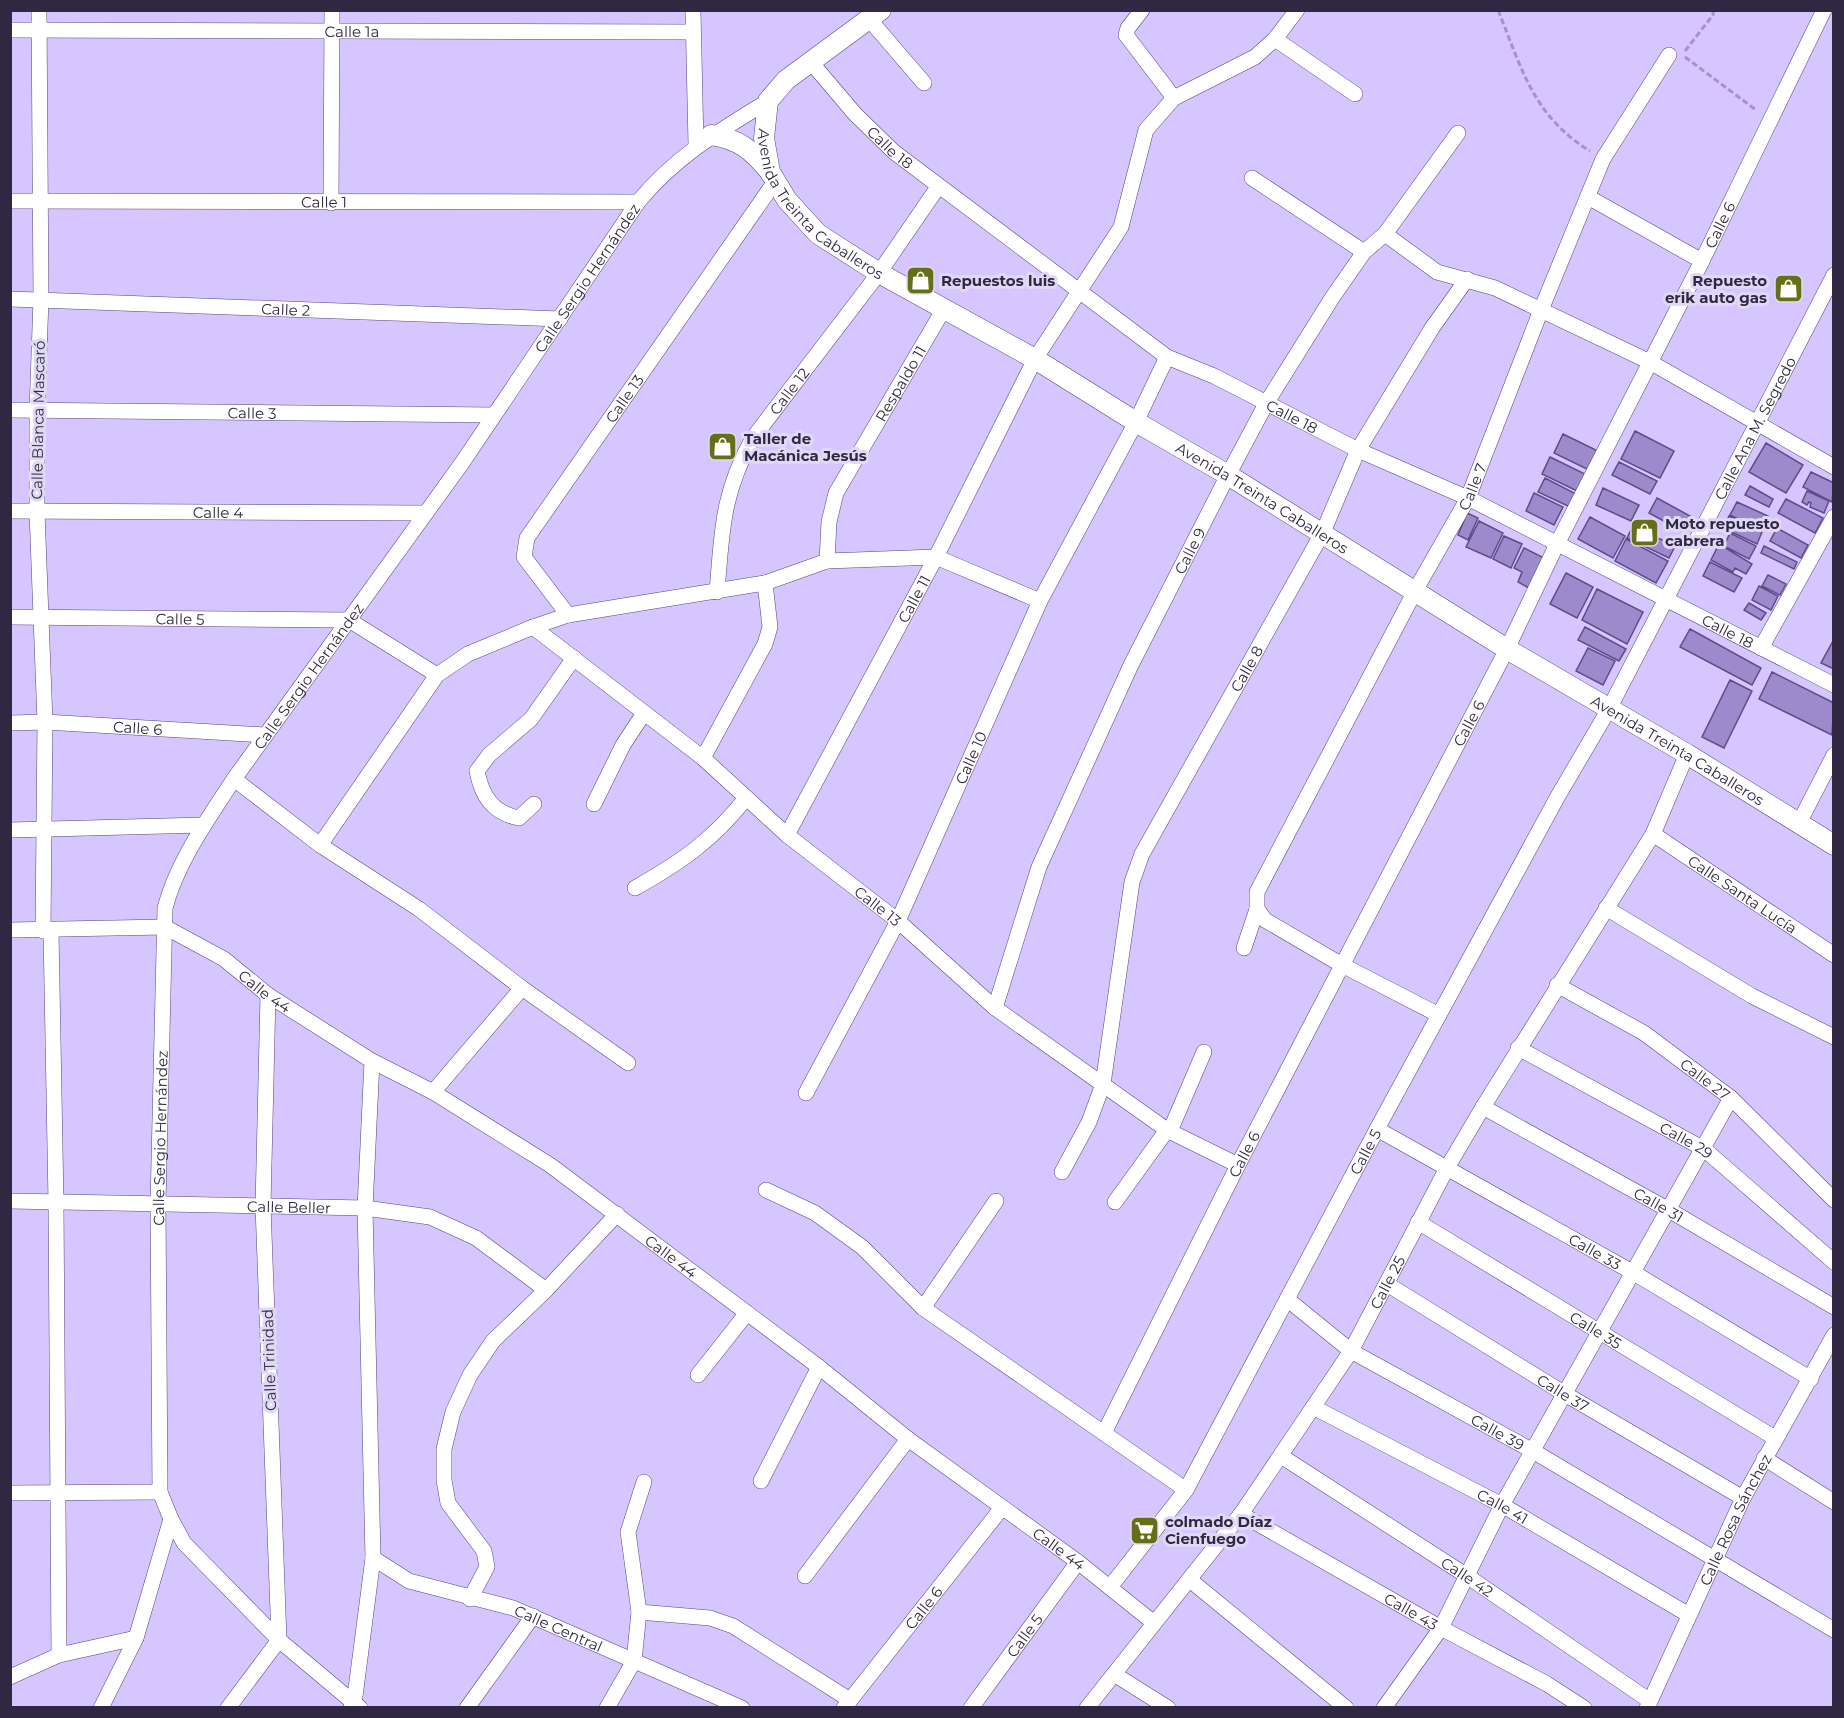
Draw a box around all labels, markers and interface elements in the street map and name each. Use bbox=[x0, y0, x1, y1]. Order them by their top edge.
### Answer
street label: Calle 1a bbox=[325, 21, 379, 41]
street label: Calle 18 bbox=[863, 122, 917, 173]
street label: Avenida Treinta Caballeros bbox=[754, 128, 887, 283]
street label: Calle 1 bbox=[301, 192, 347, 211]
street label: Calle 6 bbox=[1700, 198, 1739, 251]
street label: Calle Sergio Hernández bbox=[530, 200, 644, 356]
shop icon: Repuestos luis bbox=[904, 264, 936, 296]
place label: Repuestos luis bbox=[941, 271, 1055, 290]
place label: Repuesto erik auto gas bbox=[1665, 271, 1767, 307]
shop icon: Repuesto erik auto gas bbox=[1772, 273, 1804, 305]
street label: Calle 2 bbox=[261, 299, 311, 319]
street label: Calle Blanca Mascaró bbox=[27, 340, 49, 500]
street label: Respaldo 11 bbox=[871, 342, 930, 425]
street label: Calle Ana M. Segredo bbox=[1710, 353, 1800, 503]
street label: Calle 12 bbox=[765, 364, 813, 418]
street label: Calle 13 bbox=[601, 371, 647, 426]
street label: Calle 18 bbox=[1263, 395, 1321, 437]
street label: Calle 3 bbox=[227, 403, 277, 422]
place label: Taller de Macánica Jesús bbox=[744, 429, 867, 465]
shop icon: Taller de Macánica Jesús bbox=[707, 431, 739, 463]
street label: Avenida Treinta Caballeros bbox=[1173, 438, 1352, 557]
street label: Calle 7 bbox=[1454, 460, 1490, 514]
street label: Calle 4 bbox=[193, 502, 243, 522]
place label: Moto repuesto cabrera bbox=[1665, 514, 1780, 550]
shop icon: Moto repuesto cabrera bbox=[1628, 516, 1660, 548]
street label: Calle 9 bbox=[1170, 524, 1209, 577]
street label: Calle 11 bbox=[893, 572, 934, 626]
street label: Calle Sergio Hernández bbox=[249, 599, 368, 753]
street label: Calle 5 bbox=[155, 609, 205, 628]
street label: Calle 18 bbox=[1699, 610, 1757, 652]
street label: Calle 8 bbox=[1226, 642, 1267, 695]
street label: Avenida Treinta Caballeros bbox=[1588, 691, 1768, 809]
street label: Calle 6 bbox=[1448, 697, 1488, 749]
street label: Calle 6 bbox=[112, 717, 163, 738]
street label: Calle 10 bbox=[951, 728, 991, 787]
street label: Calle Santa Lucía bbox=[1685, 851, 1801, 937]
street label: Calle 13 bbox=[851, 882, 906, 930]
street label: Calle 44 bbox=[235, 965, 294, 1017]
street label: Calle Sergio Hernández bbox=[148, 1050, 171, 1226]
street label: Calle 27 bbox=[1677, 1054, 1734, 1104]
street label: Calle 29 bbox=[1657, 1117, 1717, 1162]
street label: Calle 5 bbox=[1345, 1126, 1385, 1178]
street label: Calle 6 bbox=[1224, 1128, 1264, 1180]
street label: Calle 31 bbox=[1630, 1183, 1687, 1226]
street label: Calle Beller bbox=[247, 1196, 331, 1217]
street label: Calle 33 bbox=[1565, 1229, 1625, 1274]
street label: Calle 44 bbox=[641, 1230, 701, 1282]
street label: Calle 25 bbox=[1365, 1252, 1409, 1312]
street label: Calle 35 bbox=[1567, 1307, 1625, 1353]
street label: Calle Trinidad bbox=[258, 1309, 280, 1411]
street label: Calle 37 bbox=[1534, 1370, 1593, 1416]
street label: Calle 39 bbox=[1468, 1409, 1528, 1454]
street label: Calle Rosa Sánchez bbox=[1695, 1450, 1775, 1588]
street label: Calle 41 bbox=[1474, 1484, 1532, 1528]
place label: colmado Díaz Cienfuego bbox=[1165, 1512, 1272, 1548]
supermarket icon: colmado Díaz Cienfuego bbox=[1128, 1514, 1160, 1546]
street label: Calle 44 bbox=[1029, 1523, 1089, 1574]
street label: Calle 42 bbox=[1438, 1552, 1497, 1601]
street label: Calle 6 bbox=[900, 1582, 946, 1633]
street label: Calle 43 bbox=[1381, 1588, 1441, 1634]
street label: Calle Central bbox=[512, 1600, 606, 1656]
street label: Calle 5 bbox=[1002, 1610, 1046, 1661]

